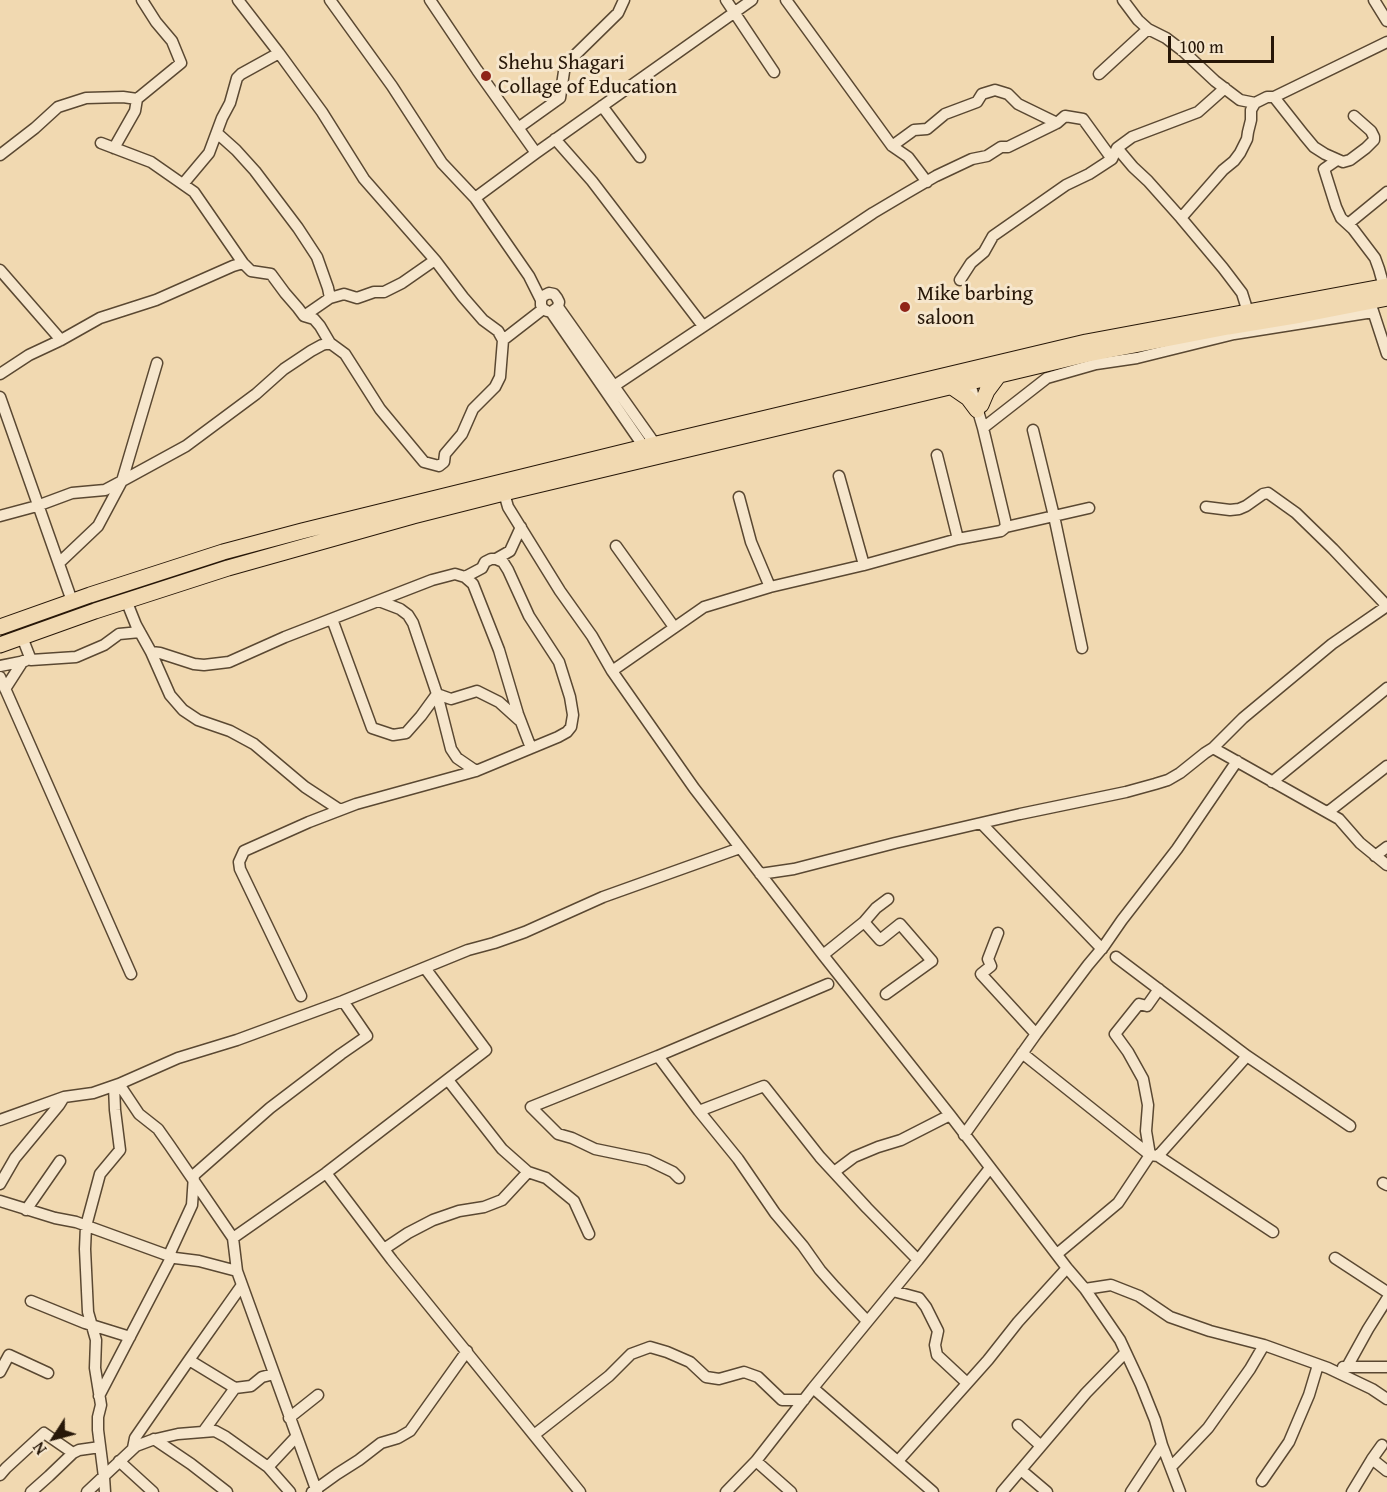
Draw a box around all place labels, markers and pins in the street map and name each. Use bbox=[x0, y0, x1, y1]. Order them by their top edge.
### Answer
place label: Shehu Shagari Collage of Education bbox=[498, 51, 677, 101]
marker: Shehu Shagari Collage of Education bbox=[479, 69, 493, 83]
place label: Mike barbing saloon bbox=[917, 282, 1033, 332]
marker: Mike barbing saloon bbox=[898, 300, 912, 314]

